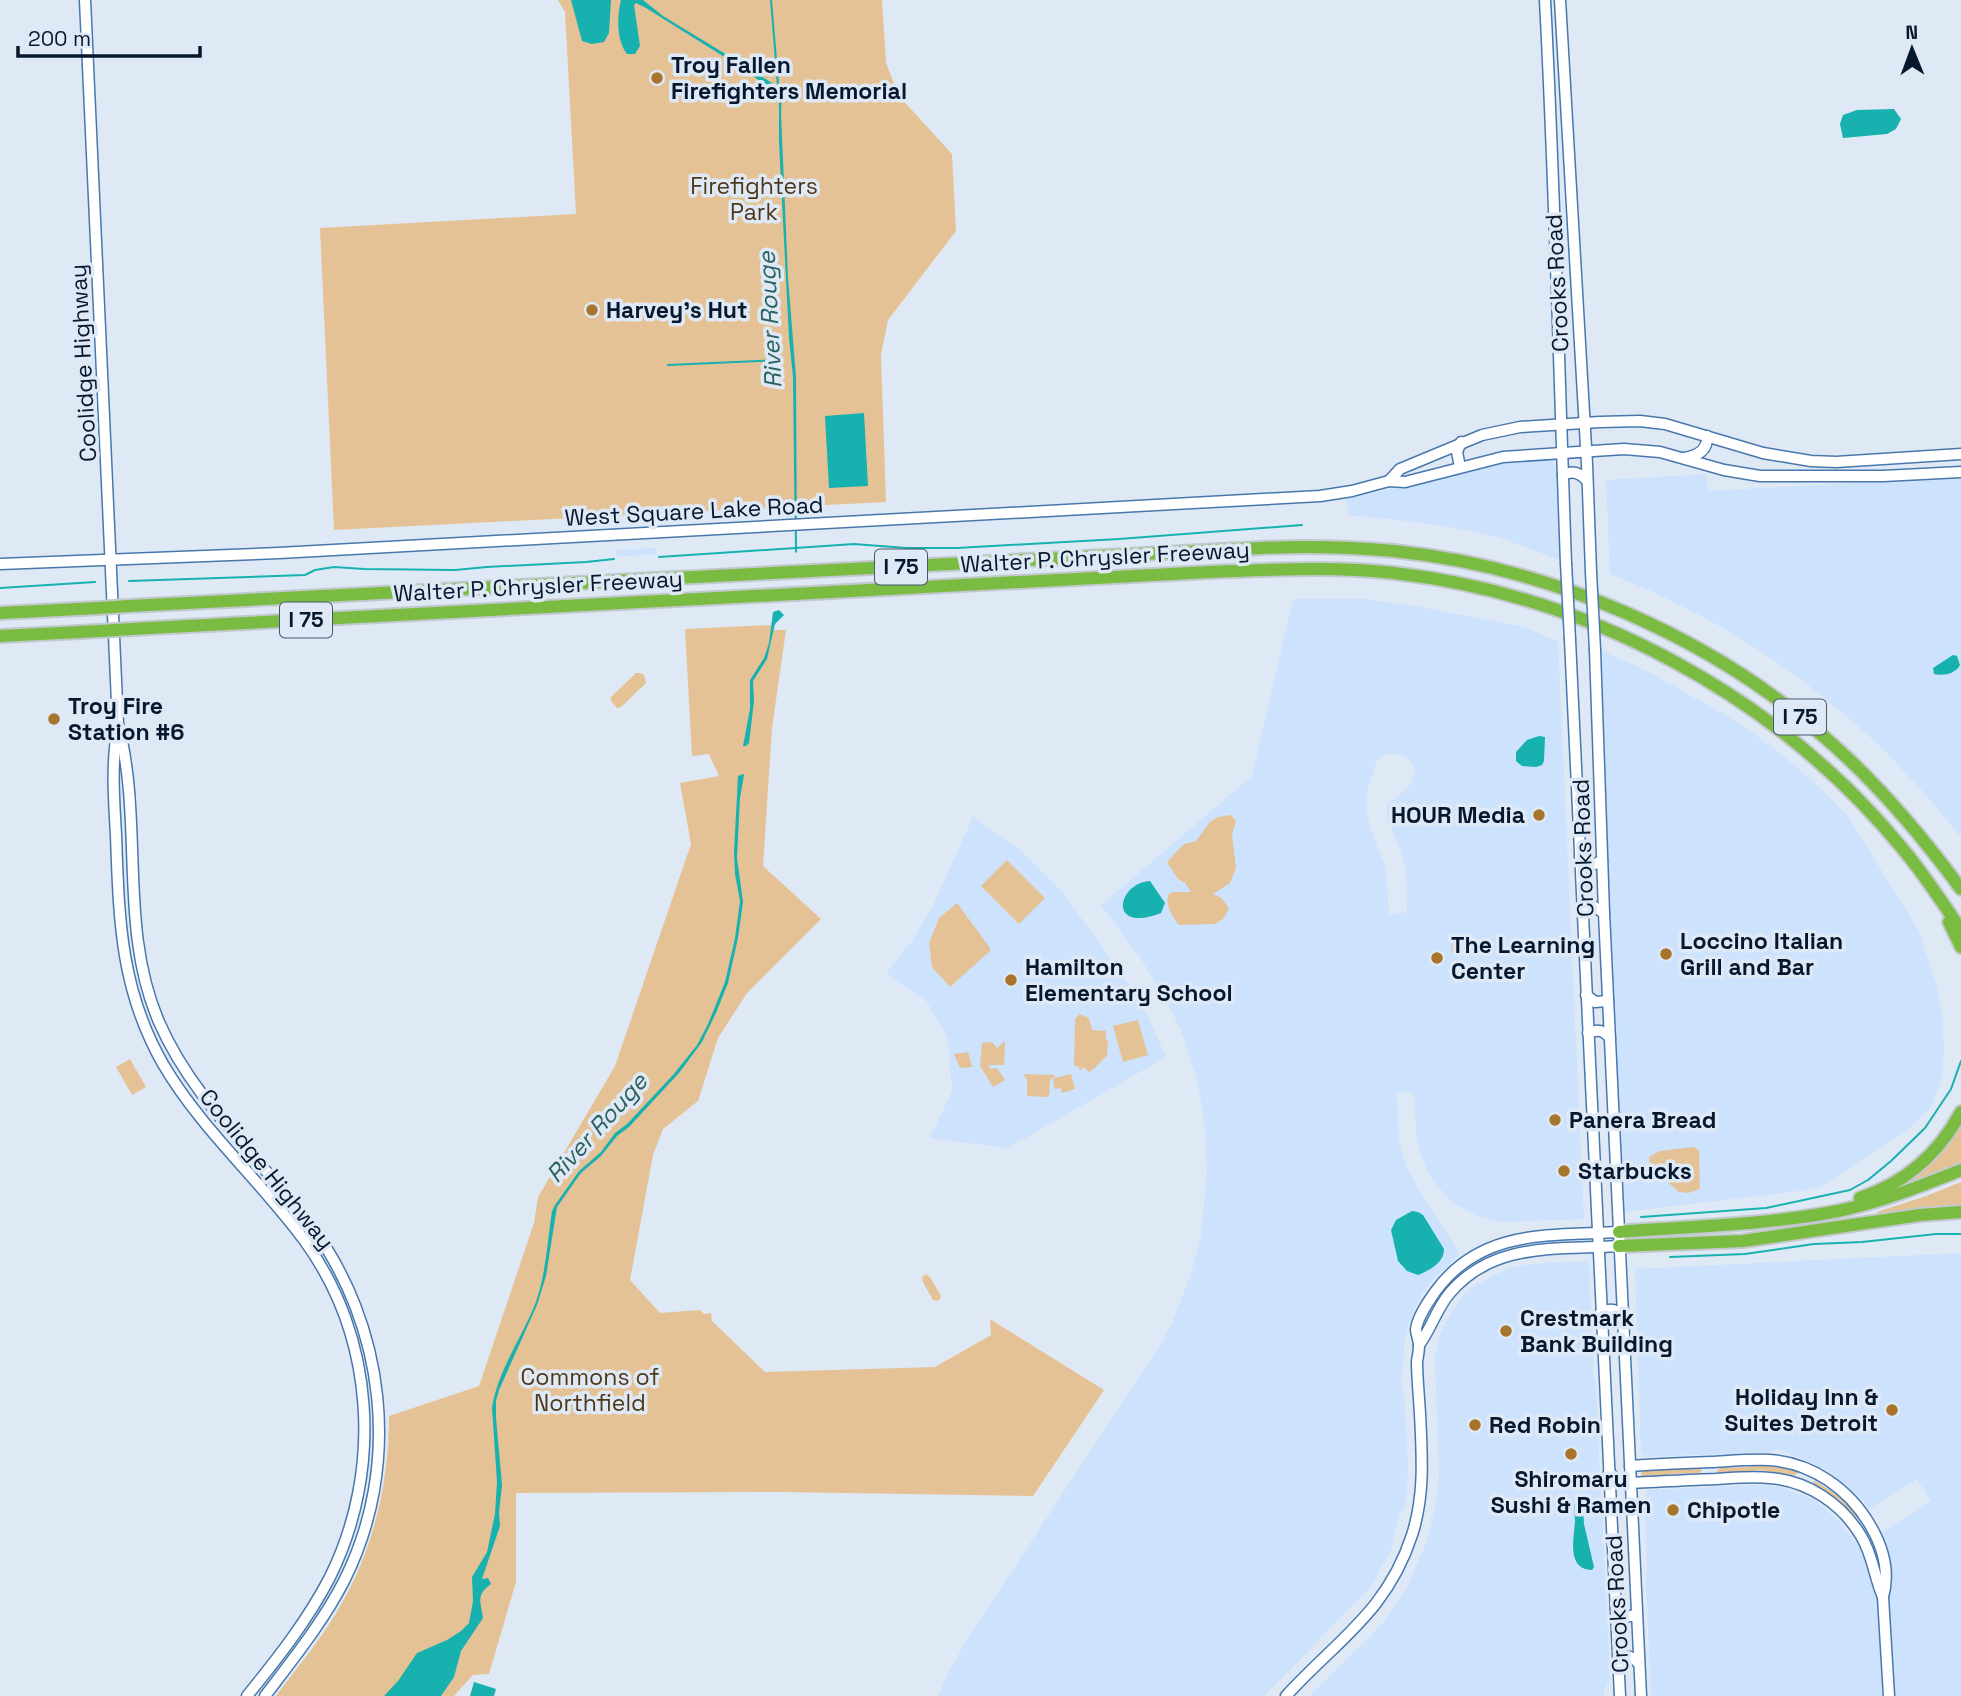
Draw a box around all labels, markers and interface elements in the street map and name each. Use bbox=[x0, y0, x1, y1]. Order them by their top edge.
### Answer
scale bar bbox=[18, 14, 200, 58]
north arrow bbox=[1877, 14, 1947, 84]
text: N bbox=[1905, 20, 1918, 45]
text: 200 m bbox=[28, 25, 91, 52]
place label: Troy Fallen Firefighters Memorial bbox=[671, 50, 907, 106]
marker: Troy Fallen Firefighters Memorial bbox=[649, 70, 665, 86]
park label: Firefighters Park bbox=[690, 171, 818, 227]
street label: Crooks Road bbox=[1538, 213, 1576, 353]
water label: River Rouge bbox=[750, 250, 789, 389]
street label: Coolidge Highway bbox=[63, 263, 103, 463]
place label: Harvey's Hut bbox=[606, 295, 747, 325]
marker: Harvey's Hut bbox=[584, 302, 600, 318]
street label: West Square Lake Road bbox=[564, 489, 824, 533]
street label: Walter P. Chrysler Freeway bbox=[959, 534, 1251, 580]
road number: I 75 bbox=[875, 550, 927, 584]
street label: Walter P. Chrysler Freeway bbox=[392, 563, 684, 609]
road number: I 75 bbox=[280, 602, 332, 638]
place label: Troy Fire Station #6 bbox=[68, 691, 184, 747]
road number: I 75 bbox=[1774, 700, 1826, 734]
marker: Troy Fire Station #6 bbox=[46, 711, 62, 727]
street label: Crooks Road bbox=[1566, 779, 1600, 917]
place label: HOUR Media bbox=[1391, 800, 1525, 830]
marker: HOUR Media bbox=[1531, 807, 1547, 823]
place label: Loccino Italian Grill and Bar bbox=[1680, 926, 1843, 982]
place label: The Learning Center bbox=[1451, 930, 1595, 986]
marker: Loccino Italian Grill and Bar bbox=[1658, 946, 1674, 962]
marker: The Learning Center bbox=[1429, 950, 1445, 966]
place label: Hamilton Elementary School bbox=[1025, 952, 1233, 1008]
marker: Hamilton Elementary School bbox=[1003, 972, 1019, 988]
water label: River Rouge bbox=[539, 1066, 655, 1189]
street label: Coolidge Highway bbox=[193, 1083, 341, 1255]
place label: Panera Bread bbox=[1569, 1105, 1716, 1135]
marker: Panera Bread bbox=[1547, 1112, 1563, 1128]
place label: Starbucks bbox=[1578, 1156, 1692, 1186]
marker: Starbucks bbox=[1556, 1163, 1572, 1179]
place label: Crestmark Bank Building bbox=[1520, 1303, 1673, 1359]
marker: Crestmark Bank Building bbox=[1498, 1323, 1514, 1339]
park label: Commons of Northfield bbox=[521, 1362, 659, 1418]
place label: Holiday Inn & Suites Detroit bbox=[1724, 1382, 1878, 1438]
marker: Holiday Inn & Suites Detroit bbox=[1884, 1402, 1900, 1418]
place label: Red Robin bbox=[1489, 1410, 1601, 1440]
marker: Red Robin bbox=[1467, 1417, 1483, 1433]
marker: Shiromaru Sushi & Ramen bbox=[1563, 1446, 1579, 1462]
place label: Shiromaru Sushi & Ramen bbox=[1491, 1464, 1651, 1520]
place label: Chipotle bbox=[1687, 1495, 1780, 1525]
marker: Chipotle bbox=[1665, 1502, 1681, 1518]
street label: Crooks Road bbox=[1598, 1534, 1636, 1674]

